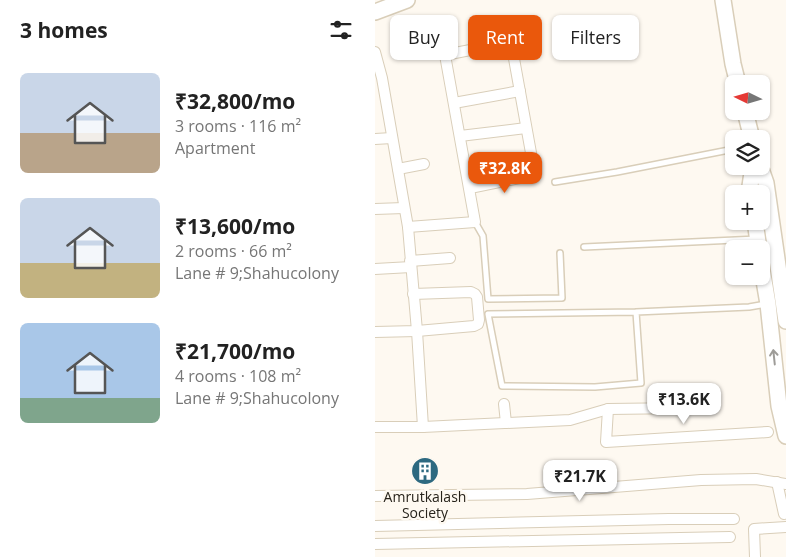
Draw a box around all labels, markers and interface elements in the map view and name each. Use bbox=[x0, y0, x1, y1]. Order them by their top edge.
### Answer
chip: Buy bbox=[390, 15, 458, 60]
chip: Rent bbox=[468, 15, 542, 60]
chip: Filters bbox=[552, 15, 639, 60]
text: 3 homes bbox=[20, 16, 108, 44]
icon: filters bbox=[327, 16, 355, 44]
north arrow bbox=[725, 75, 770, 120]
map controls bbox=[725, 75, 770, 285]
text: ₹32,800/mo bbox=[175, 87, 295, 115]
icon: home bbox=[60, 93, 120, 153]
text: 3 rooms · 116 m² bbox=[175, 115, 301, 137]
button: layers bbox=[725, 130, 770, 175]
text: Apartment bbox=[175, 137, 255, 159]
pin: ₹32.8K bbox=[464, 152, 546, 194]
text: ₹32.8K bbox=[479, 157, 531, 179]
button: + bbox=[725, 185, 770, 230]
text: ₹13,600/mo bbox=[175, 212, 295, 240]
icon: home bbox=[60, 218, 120, 278]
text: 2 rooms · 66 m² bbox=[175, 240, 292, 262]
button: − bbox=[725, 240, 770, 285]
text: Lane # 9;Shahucolony bbox=[175, 262, 339, 284]
text: ₹21,700/mo bbox=[175, 337, 295, 365]
icon: home bbox=[60, 343, 120, 403]
one-way arrow bbox=[769, 350, 779, 366]
text: 4 rooms · 108 m² bbox=[175, 365, 301, 387]
pin: ₹13.6K bbox=[643, 382, 725, 425]
text: Lane # 9;Shahucolony bbox=[175, 387, 339, 409]
text: ₹13.6K bbox=[658, 388, 710, 410]
building icon: Amrutkalash Society bbox=[410, 456, 440, 486]
pin: ₹21.7K bbox=[539, 460, 621, 502]
text: ₹21.7K bbox=[554, 465, 606, 487]
place label: Amrutkalash Society bbox=[384, 487, 466, 522]

